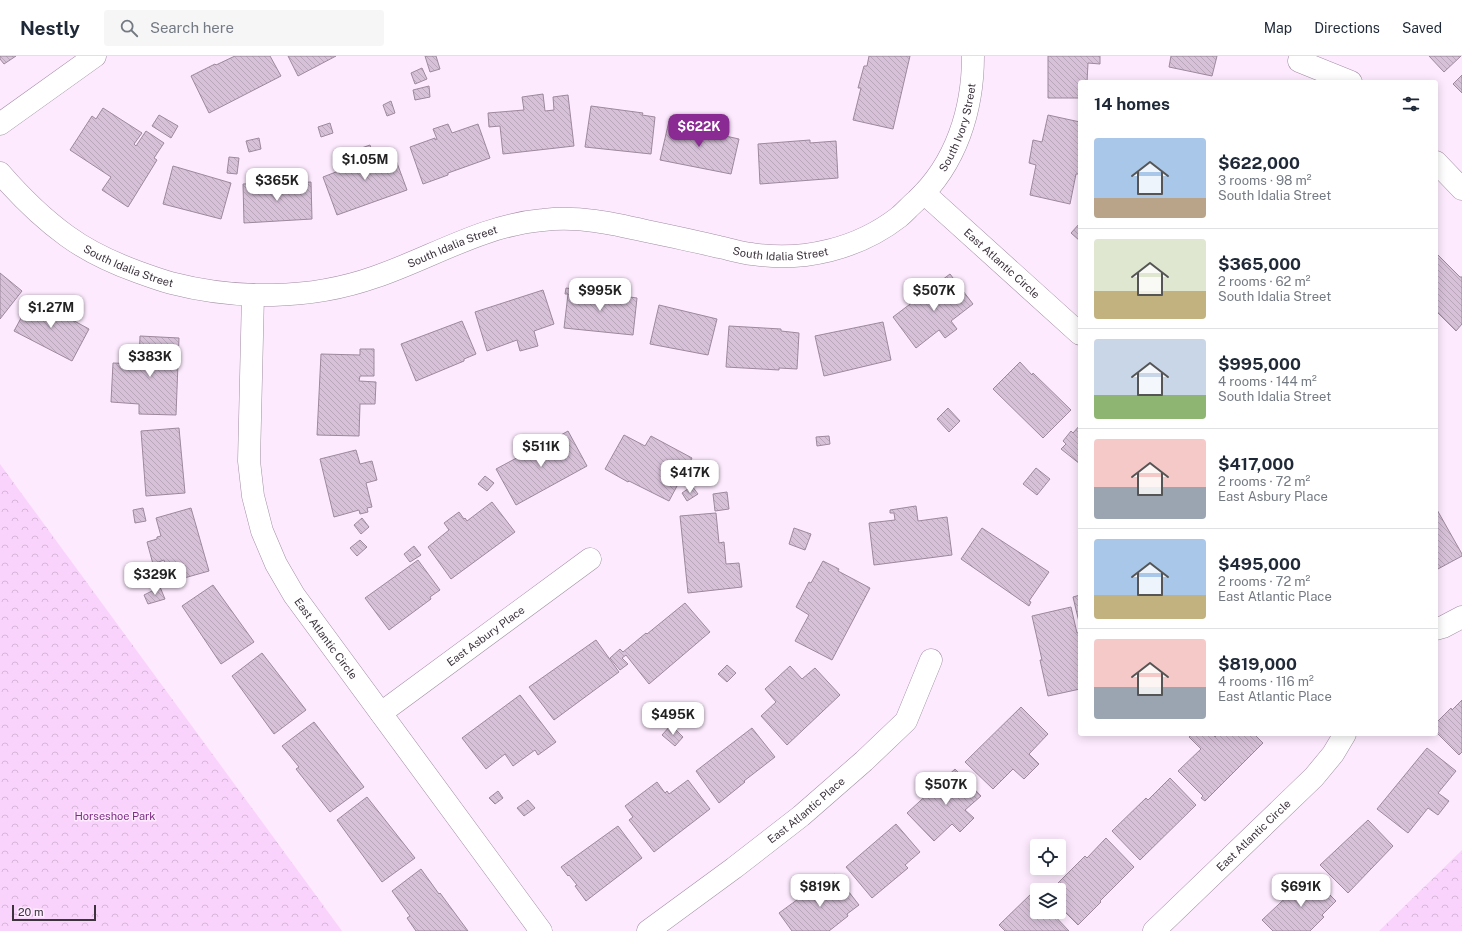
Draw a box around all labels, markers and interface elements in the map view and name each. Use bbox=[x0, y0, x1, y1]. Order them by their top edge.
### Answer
search box bbox=[104, 10, 384, 46]
text: Nestly bbox=[20, 17, 80, 39]
icon: search bbox=[118, 17, 140, 39]
text: Search here bbox=[150, 19, 234, 36]
text: Map bbox=[1264, 20, 1292, 36]
text: Directions bbox=[1314, 20, 1380, 36]
text: Saved bbox=[1402, 20, 1442, 36]
street label: South Ivory Street bbox=[937, 82, 977, 174]
icon: filters bbox=[1400, 93, 1422, 115]
text: 14 homes bbox=[1094, 94, 1170, 114]
pin: $622K bbox=[671, 114, 727, 148]
text: $622K bbox=[677, 119, 721, 134]
pin: $1.05M bbox=[332, 147, 398, 181]
text: $1.05M bbox=[342, 152, 389, 167]
text: $622,000 bbox=[1218, 153, 1300, 173]
icon: home bbox=[1126, 154, 1174, 202]
pin: $365K bbox=[249, 168, 305, 202]
text: $365K bbox=[255, 173, 299, 188]
text: 3 rooms · 98 m² bbox=[1218, 173, 1312, 188]
text: South Idalia Street bbox=[1218, 188, 1331, 203]
street label: South Idalia Street bbox=[406, 223, 499, 270]
street label: East Atlantic Circle bbox=[962, 226, 1042, 301]
street label: South Idalia Street bbox=[81, 242, 175, 289]
street label: South Idalia Street bbox=[731, 244, 829, 262]
text: $365,000 bbox=[1218, 254, 1301, 274]
icon: home bbox=[1126, 255, 1174, 303]
text: 2 rooms · 62 m² bbox=[1218, 274, 1311, 289]
pin: $995K bbox=[572, 278, 628, 312]
pin: $507K bbox=[906, 278, 962, 312]
text: $995K bbox=[578, 283, 622, 298]
text: $507K bbox=[912, 283, 956, 298]
text: South Idalia Street bbox=[1218, 289, 1331, 304]
pin: $1.27M bbox=[18, 295, 84, 329]
text: $1.27M bbox=[28, 300, 74, 315]
pin: $383K bbox=[122, 344, 178, 378]
text: $383K bbox=[128, 349, 172, 364]
text: $995,000 bbox=[1218, 354, 1301, 374]
icon: home bbox=[1126, 355, 1174, 403]
text: 4 rooms · 144 m² bbox=[1218, 374, 1317, 389]
text: South Idalia Street bbox=[1218, 389, 1331, 404]
pin: $511K bbox=[513, 434, 569, 468]
text: $511K bbox=[522, 439, 560, 454]
text: $417,000 bbox=[1218, 454, 1294, 474]
icon: home bbox=[1126, 455, 1174, 503]
pin: $417K bbox=[662, 460, 718, 494]
text: $417K bbox=[670, 465, 710, 480]
text: 2 rooms · 72 m² bbox=[1218, 474, 1310, 489]
text: East Asbury Place bbox=[1218, 489, 1328, 504]
text: $495,000 bbox=[1218, 554, 1301, 574]
icon: home bbox=[1126, 555, 1174, 603]
pin: $329K bbox=[127, 562, 183, 596]
text: $329K bbox=[133, 567, 177, 582]
text: 2 rooms · 72 m² bbox=[1218, 574, 1310, 589]
text: East Atlantic Place bbox=[1218, 589, 1332, 604]
street label: East Atlantic Circle bbox=[292, 596, 360, 681]
street label: East Asbury Place bbox=[445, 603, 527, 668]
text: $819,000 bbox=[1218, 654, 1297, 674]
icon: home bbox=[1126, 655, 1174, 703]
text: 4 rooms · 116 m² bbox=[1218, 674, 1314, 689]
text: East Atlantic Place bbox=[1218, 689, 1332, 704]
pin: $495K bbox=[645, 702, 701, 736]
text: $495K bbox=[651, 707, 695, 722]
pin: $507K bbox=[918, 772, 974, 806]
street label: East Atlantic Place bbox=[765, 775, 847, 846]
text: $507K bbox=[924, 777, 968, 792]
street label: East Atlantic Circle bbox=[1214, 797, 1293, 873]
park label: Horseshoe Park bbox=[74, 810, 156, 822]
map controls bbox=[1030, 839, 1066, 919]
button: locate bbox=[1030, 839, 1066, 875]
pin: $819K bbox=[792, 874, 848, 908]
pin: $691K bbox=[1273, 874, 1329, 908]
text: $819K bbox=[799, 879, 841, 894]
text: $691K bbox=[1281, 879, 1321, 894]
button: layers bbox=[1030, 883, 1066, 919]
scale bar bbox=[12, 903, 96, 922]
text: 20 m bbox=[18, 906, 43, 918]

